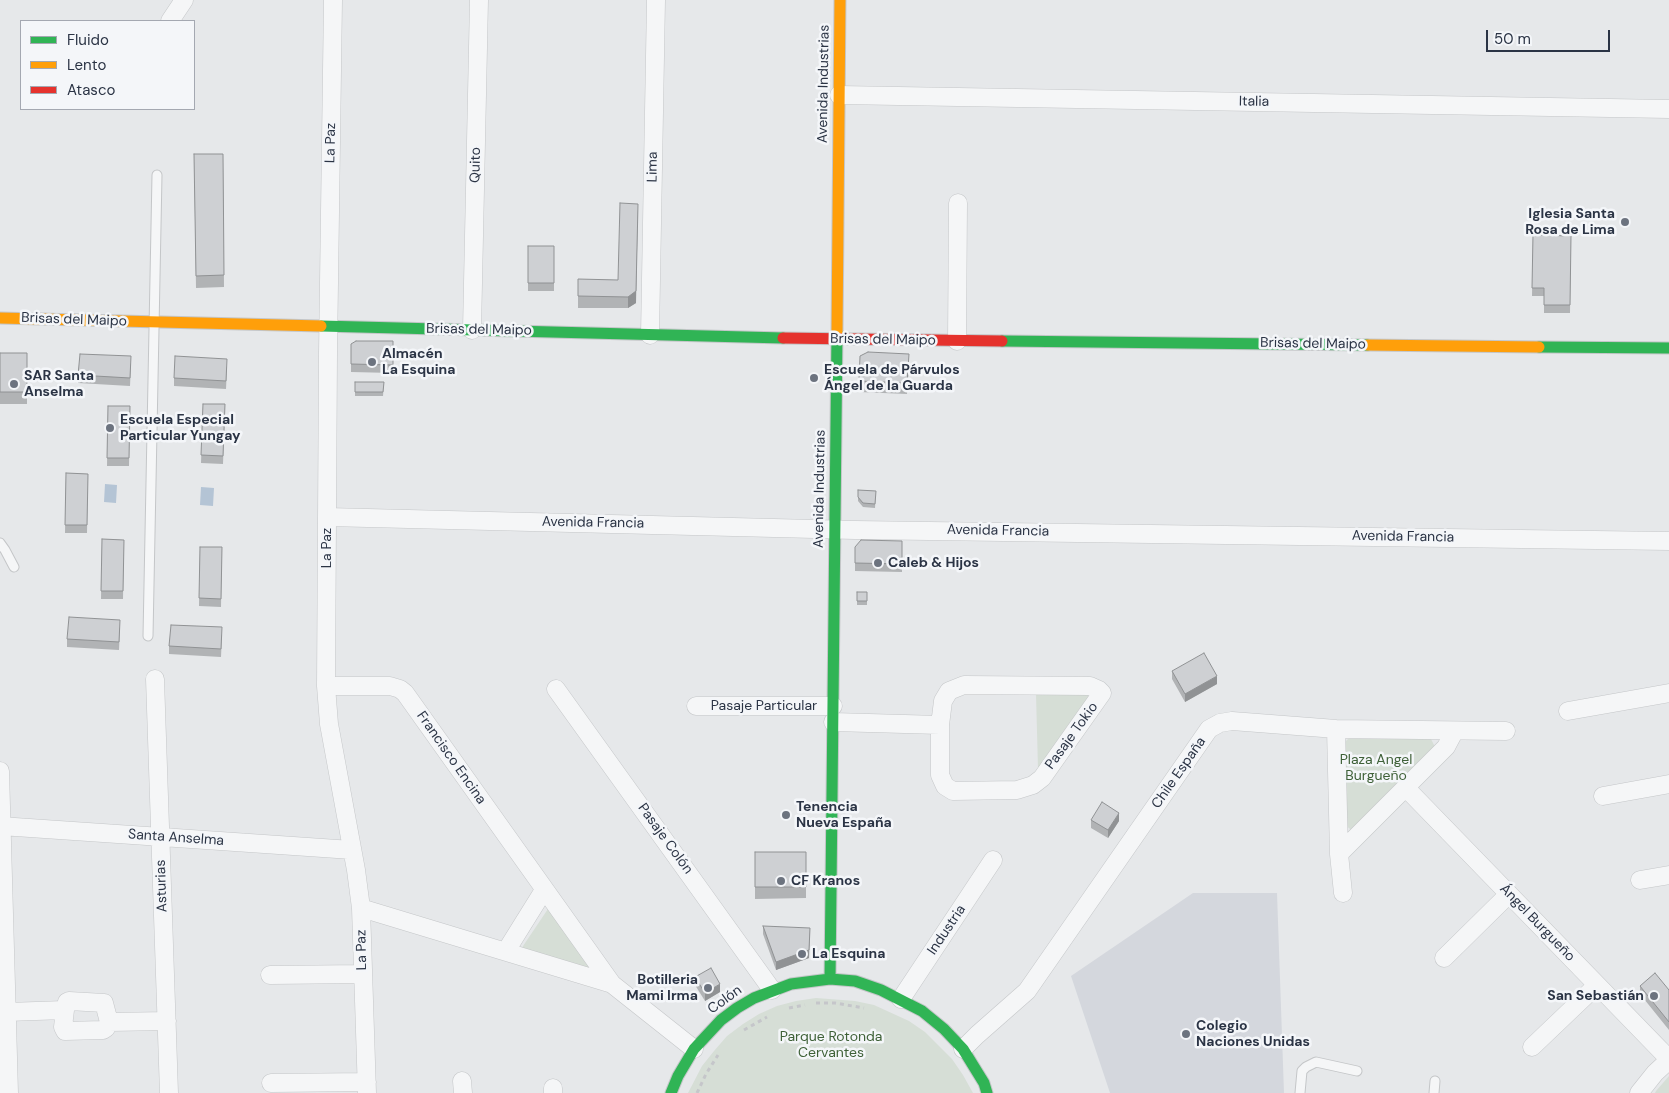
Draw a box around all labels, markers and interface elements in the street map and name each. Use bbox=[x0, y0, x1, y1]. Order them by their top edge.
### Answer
legend bbox=[20, 20, 195, 110]
scale bar bbox=[1489, 20, 1613, 52]
street label: Avenida Industrias bbox=[815, 25, 833, 143]
text: 50 m bbox=[1494, 29, 1531, 49]
text: Fluido bbox=[67, 30, 109, 50]
text: Lento bbox=[67, 55, 106, 75]
text: Atasco bbox=[67, 80, 115, 100]
street label: Italia bbox=[1239, 93, 1269, 111]
street label: La Paz bbox=[322, 123, 340, 163]
street label: Quito bbox=[467, 147, 485, 183]
street label: Lima bbox=[644, 151, 662, 183]
place label: Iglesia Santa Rosa de Lima bbox=[1525, 206, 1615, 238]
marker: Iglesia Santa Rosa de Lima bbox=[1619, 216, 1631, 228]
street label: Brisas del Maipo bbox=[21, 310, 127, 330]
street label: Brisas del Maipo bbox=[426, 321, 532, 339]
street label: Brisas del Maipo bbox=[830, 331, 936, 349]
street label: Brisas del Maipo bbox=[1260, 335, 1366, 353]
place label: Almacén La Esquina bbox=[382, 346, 455, 378]
marker: Almacén La Esquina bbox=[366, 356, 378, 368]
place label: Escuela de Párvulos Ángel de la Guarda bbox=[824, 362, 960, 394]
place label: SAR Santa Anselma bbox=[24, 368, 94, 401]
marker: Escuela de Párvulos Ángel de la Guarda bbox=[808, 372, 820, 384]
marker: SAR Santa Anselma bbox=[8, 378, 20, 390]
place label: Escuela Especial Particular Yungay bbox=[120, 412, 241, 444]
marker: Escuela Especial Particular Yungay bbox=[104, 422, 116, 434]
street label: Avenida Industrias bbox=[811, 430, 829, 548]
street label: Avenida Francia bbox=[542, 514, 644, 532]
street label: Avenida Francia bbox=[947, 522, 1049, 540]
street label: La Paz bbox=[319, 528, 335, 568]
street label: Avenida Francia bbox=[1352, 528, 1454, 546]
place label: Caleb & Hijos bbox=[888, 555, 979, 571]
marker: Caleb & Hijos bbox=[872, 557, 884, 569]
street label: Pasaje Particular bbox=[711, 698, 817, 714]
street label: Pasaje Tokio bbox=[1042, 699, 1102, 773]
street label: Francisco Encina bbox=[413, 708, 489, 808]
street label: Chile España bbox=[1148, 734, 1210, 812]
park label: Plaza Angel Burgueño bbox=[1340, 752, 1412, 784]
place label: Tenencia Nueva España bbox=[796, 799, 892, 832]
street label: Pasaje Colón bbox=[634, 801, 696, 877]
marker: Tenencia Nueva España bbox=[780, 809, 792, 821]
street label: Santa Anselma bbox=[127, 826, 225, 850]
street label: Asturias bbox=[153, 859, 171, 913]
place label: CF Kranos bbox=[791, 873, 860, 889]
marker: CF Kranos bbox=[775, 875, 787, 887]
street label: Ángel Burgueño bbox=[1496, 881, 1578, 965]
street label: Industria bbox=[924, 902, 970, 958]
street label: La Paz bbox=[353, 930, 371, 970]
place label: La Esquina bbox=[812, 946, 885, 962]
marker: La Esquina bbox=[796, 948, 808, 960]
place label: Botilleria Mami Irma bbox=[626, 972, 698, 1004]
marker: Botilleria Mami Irma bbox=[702, 982, 714, 994]
street label: Colón bbox=[705, 982, 745, 1018]
place label: San Sebastián bbox=[1547, 988, 1644, 1004]
marker: San Sebastián bbox=[1648, 990, 1660, 1002]
place label: Colegio Naciones Unidas bbox=[1196, 1018, 1310, 1050]
marker: Colegio Naciones Unidas bbox=[1180, 1028, 1192, 1040]
park label: Parque Rotonda Cervantes bbox=[780, 1029, 882, 1062]

